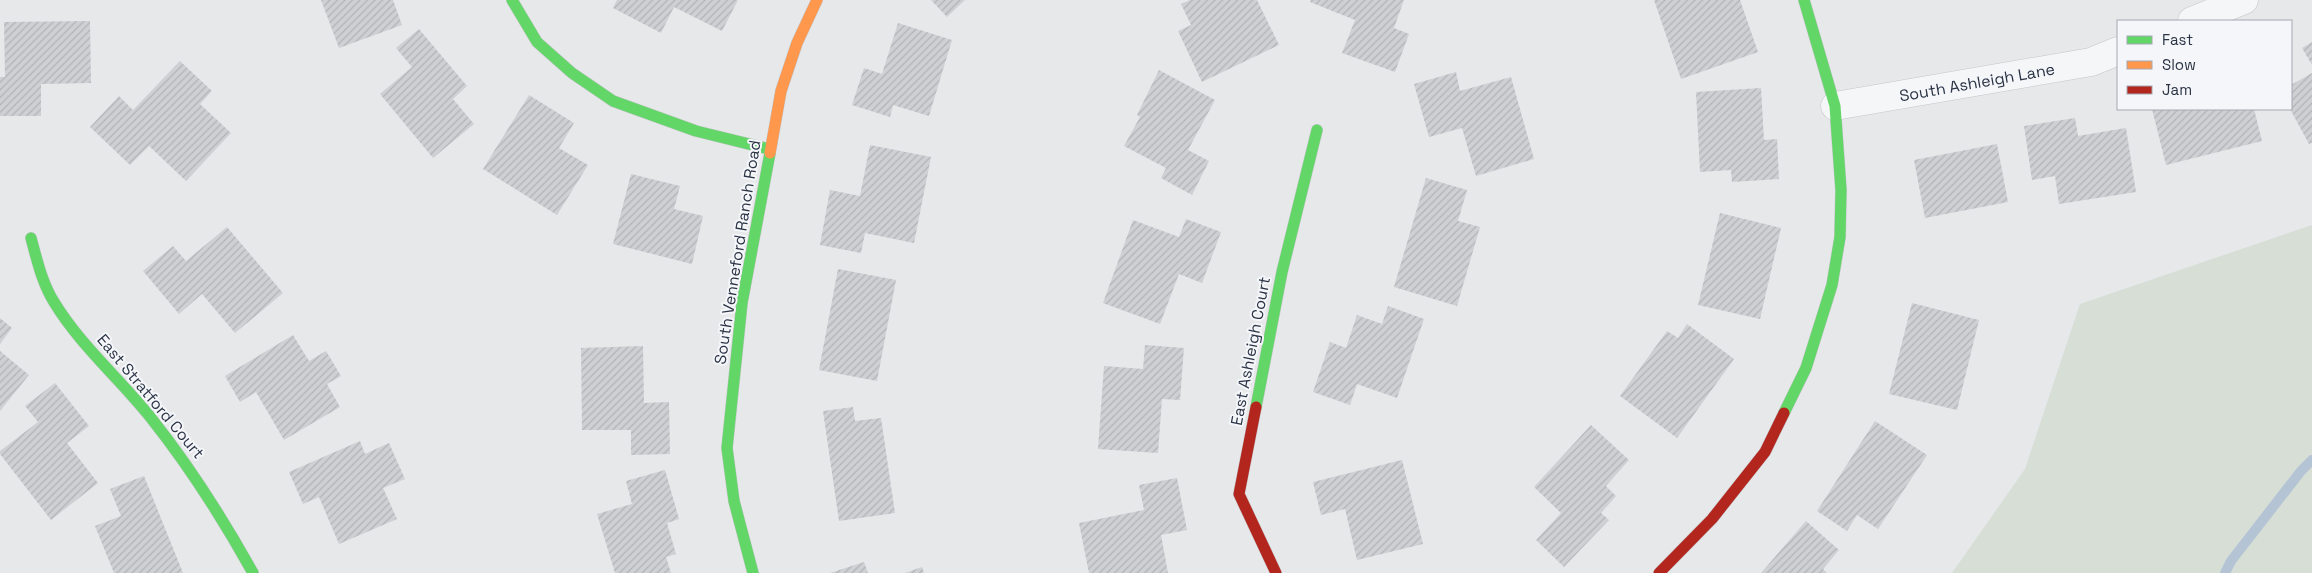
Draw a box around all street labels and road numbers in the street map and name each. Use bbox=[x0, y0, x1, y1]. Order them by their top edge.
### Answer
street label: South Ashleigh Lane bbox=[1898, 58, 2057, 107]
street label: South Venneford Ranch Road bbox=[709, 138, 766, 366]
street label: East Ashleigh Court bbox=[1226, 275, 1275, 427]
street label: East Stratford Court bbox=[92, 330, 209, 463]

